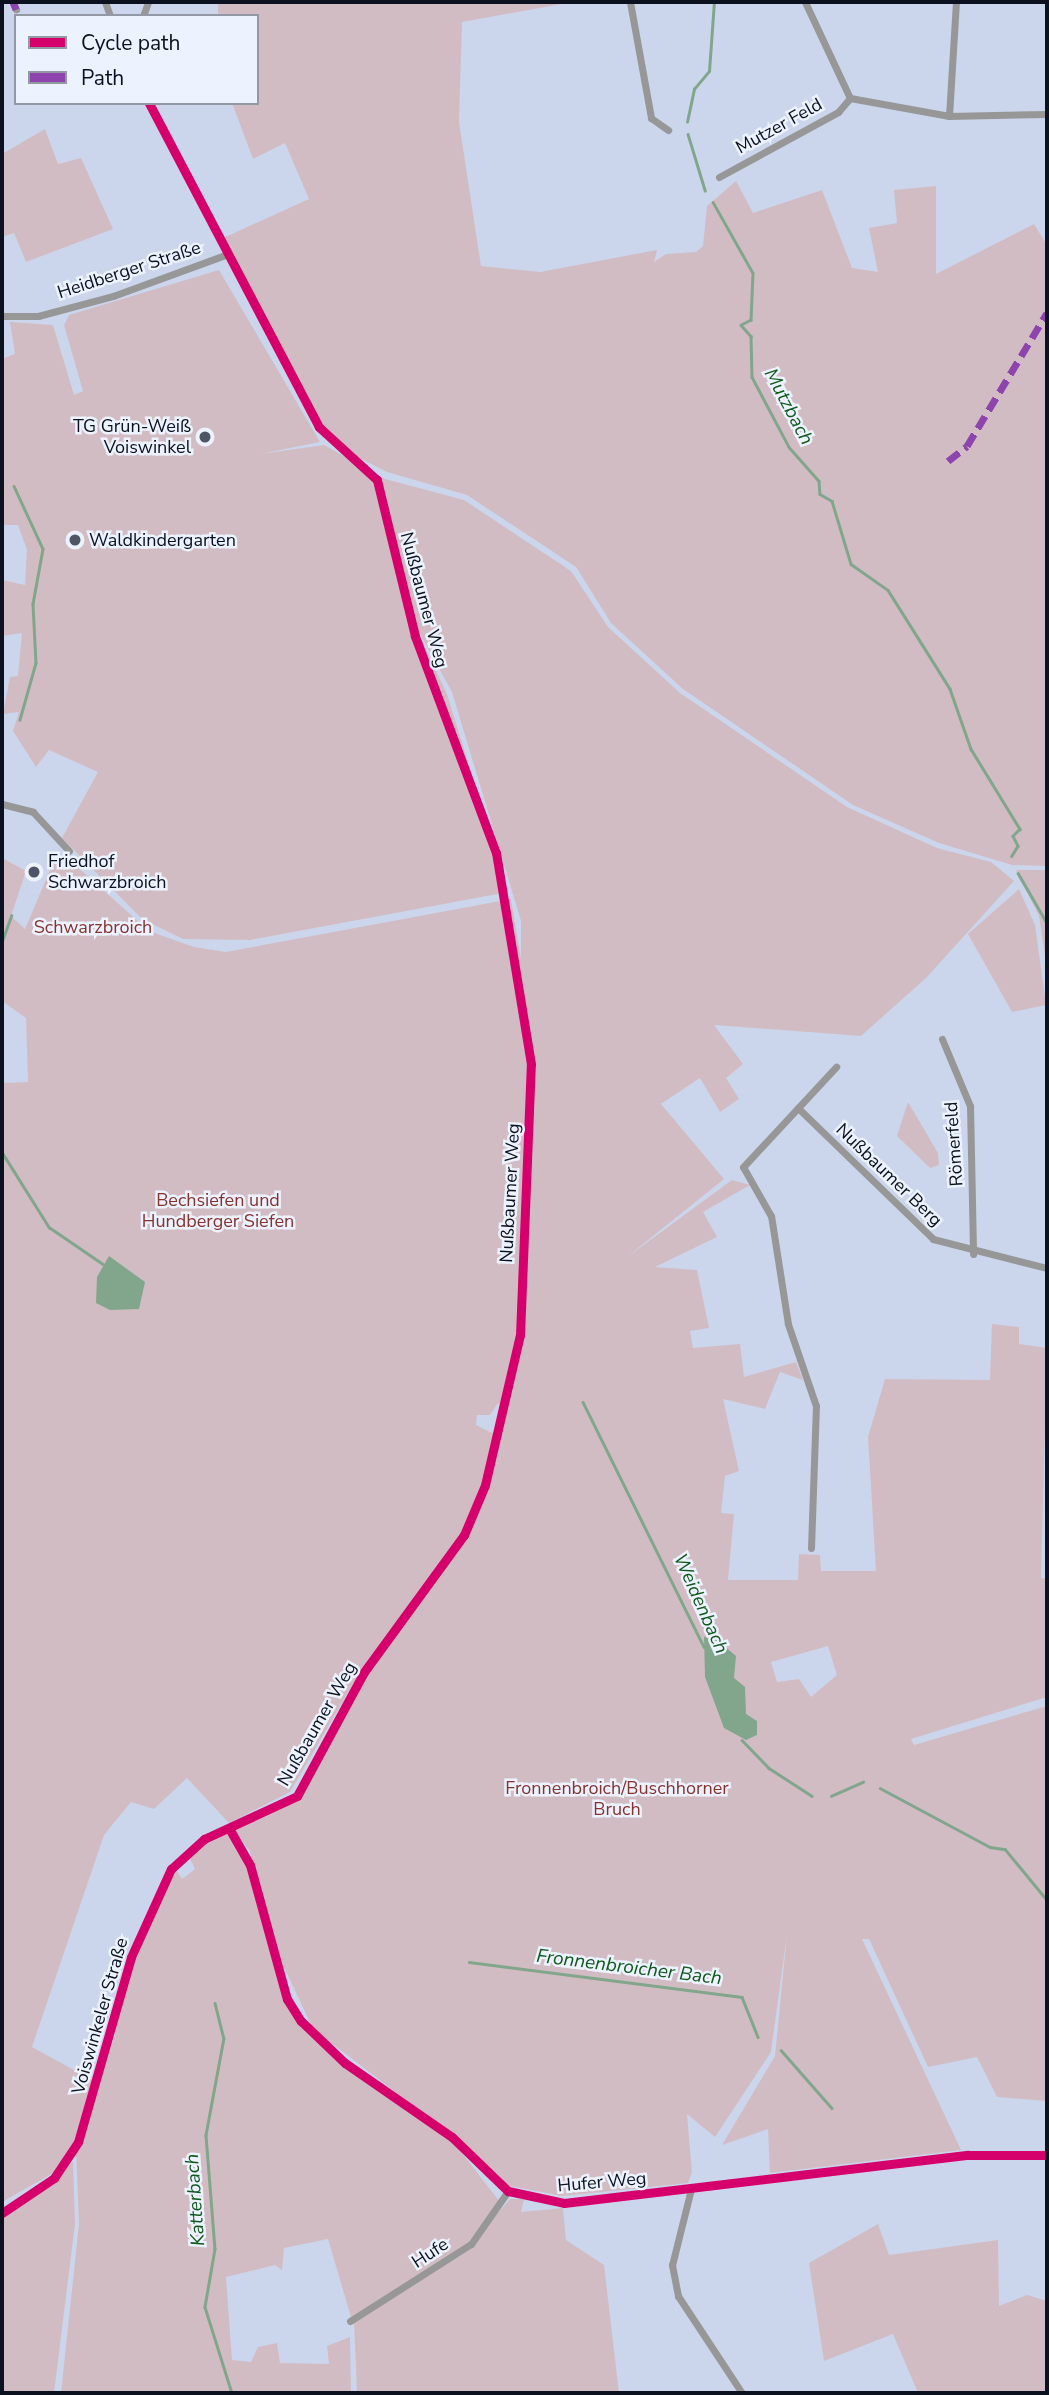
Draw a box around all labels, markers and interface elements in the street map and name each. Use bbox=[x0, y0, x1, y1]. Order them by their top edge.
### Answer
legend bbox=[14, 14, 259, 105]
text: Cycle path bbox=[81, 29, 180, 57]
text: Path bbox=[81, 64, 124, 92]
street label: Mutzer Feld bbox=[732, 93, 826, 159]
street label: Heidberger Straße bbox=[55, 237, 203, 303]
water label: Mutzbach bbox=[758, 365, 818, 449]
place label: TG Grün-Weiß Voiswinkel bbox=[73, 416, 191, 458]
marker: TG Grün-Weiß Voiswinkel bbox=[197, 429, 213, 445]
place label: Waldkindergarten bbox=[89, 529, 236, 551]
street label: Nußbaumer Weg bbox=[396, 530, 452, 670]
marker: Waldkindergarten bbox=[67, 532, 83, 548]
place label: Friedhof Schwarzbroich bbox=[48, 851, 166, 894]
marker: Friedhof Schwarzbroich bbox=[26, 864, 42, 880]
park label: Schwarzbroich bbox=[34, 916, 152, 938]
street label: Römerfeld bbox=[940, 1101, 968, 1187]
street label: Nußbaumer Berg bbox=[831, 1119, 947, 1231]
street label: Nußbaumer Weg bbox=[496, 1123, 524, 1263]
park label: Bechsiefen und Hundberger Siefen bbox=[142, 1190, 294, 1232]
water label: Weidenbach bbox=[668, 1550, 732, 1658]
street label: Nußbaumer Weg bbox=[273, 1658, 361, 1790]
park label: Fronnenbroich/Buschhorner Bruch bbox=[505, 1778, 729, 1820]
street label: Voiswinkeler Straße bbox=[67, 1935, 133, 2097]
water label: Fronnenbroicher Bach bbox=[535, 1945, 723, 1991]
water label: Katterbach bbox=[181, 2153, 211, 2247]
street label: Hufer Weg bbox=[557, 2167, 647, 2197]
street label: Hufe bbox=[408, 2233, 452, 2273]

